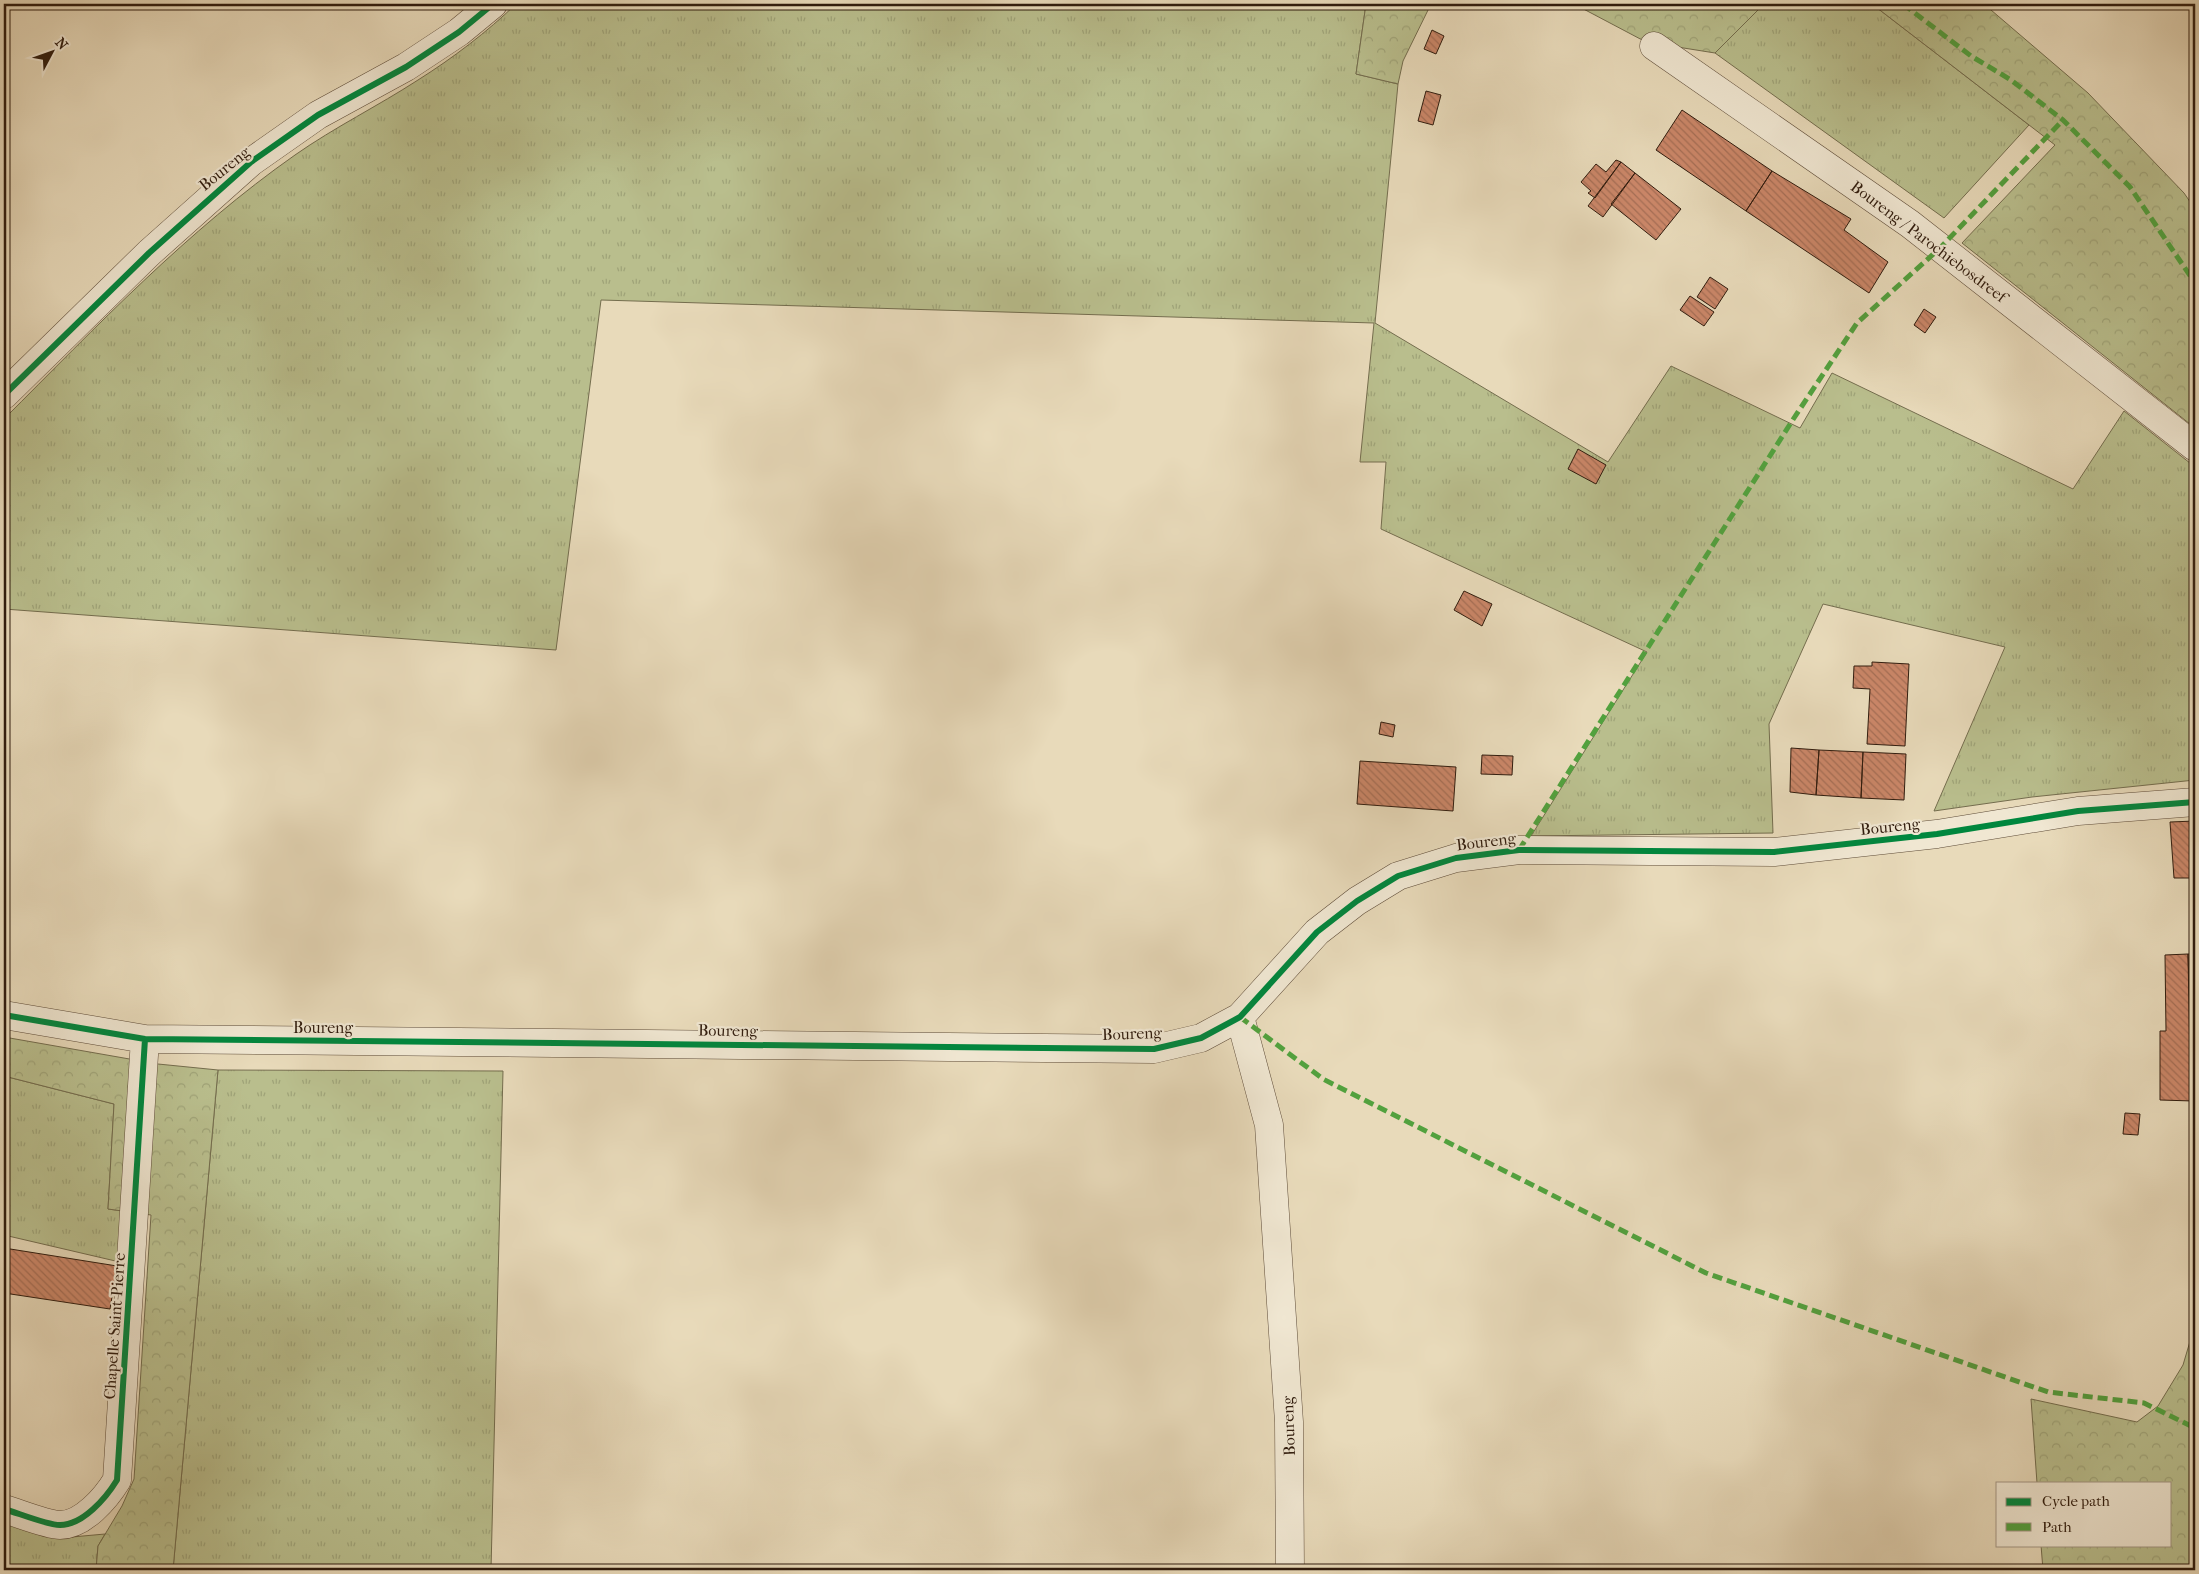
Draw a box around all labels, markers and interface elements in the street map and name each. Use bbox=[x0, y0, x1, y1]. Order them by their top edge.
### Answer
north arrow bbox=[28, 28, 78, 78]
text: N bbox=[52, 34, 72, 54]
street label: Boureng bbox=[195, 142, 254, 195]
street label: Boureng / Parochiebosdreef bbox=[1847, 177, 2013, 308]
street label: Boureng bbox=[1859, 814, 1921, 839]
street label: Boureng bbox=[1455, 828, 1517, 855]
street label: Boureng bbox=[293, 1018, 353, 1037]
street label: Boureng bbox=[698, 1020, 759, 1041]
street label: Boureng bbox=[1102, 1023, 1163, 1044]
street label: Chapelle Saint-Pierre bbox=[100, 1252, 129, 1400]
street label: Boureng bbox=[1278, 1395, 1299, 1456]
legend bbox=[1996, 1482, 2172, 1546]
text: Cycle path bbox=[2042, 1492, 2110, 1510]
text: Path bbox=[2042, 1518, 2072, 1536]

